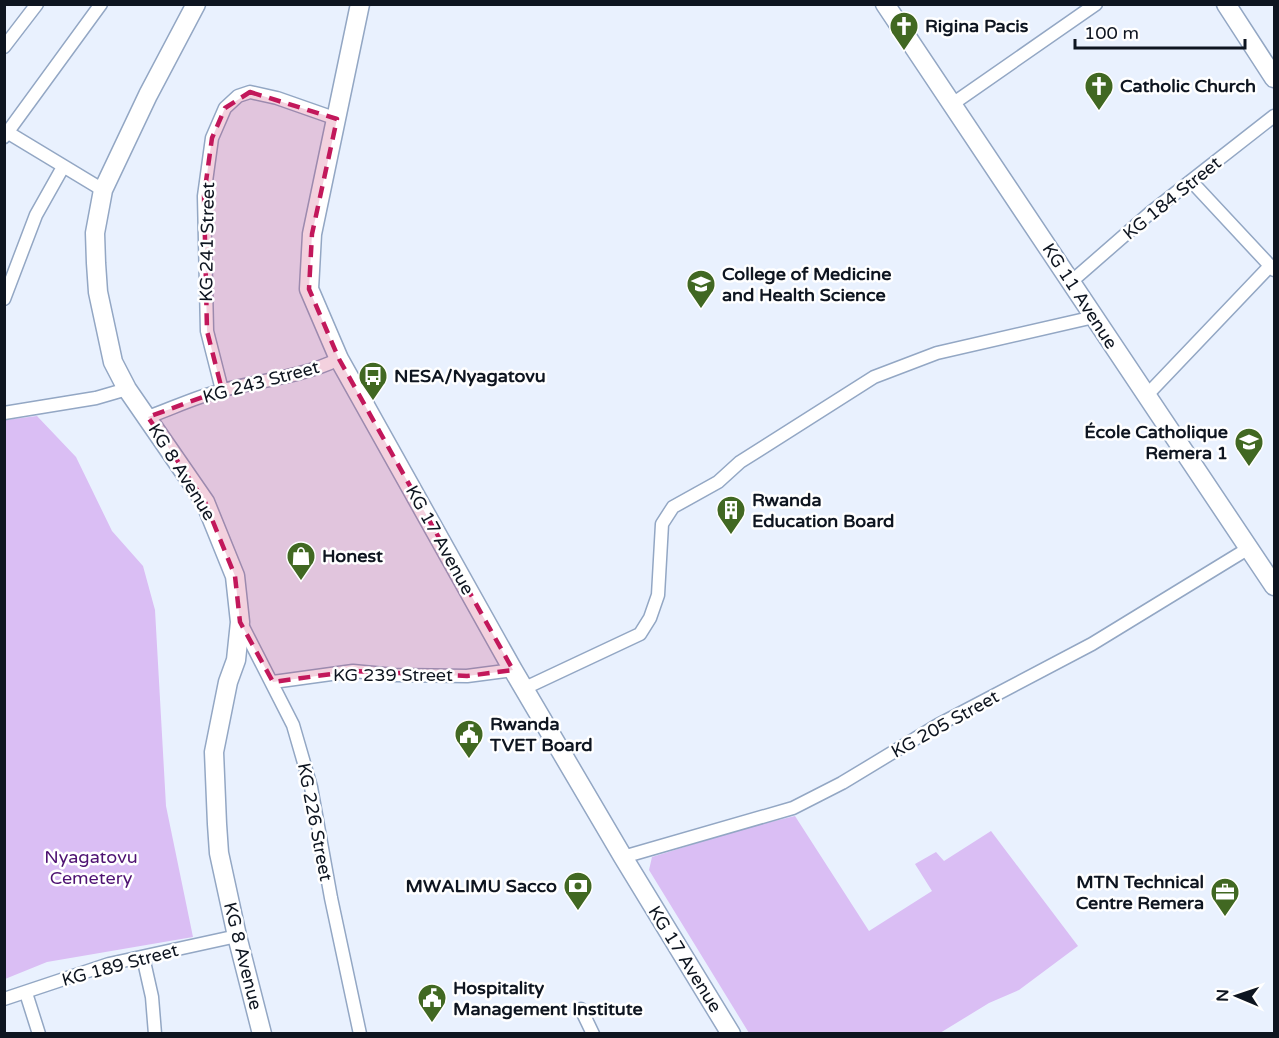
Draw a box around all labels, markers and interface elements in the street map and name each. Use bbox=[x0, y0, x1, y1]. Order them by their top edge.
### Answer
church icon: Rigina Pacis bbox=[888, 10, 920, 52]
scale bar bbox=[1075, 12, 1244, 50]
place label: Rigina Pacis bbox=[925, 15, 1029, 37]
text: 100 m bbox=[1084, 22, 1139, 44]
church icon: Catholic Church bbox=[1083, 70, 1115, 112]
place label: Catholic Church bbox=[1120, 75, 1256, 97]
street label: KG 184 Street bbox=[1118, 152, 1226, 244]
street label: KG 241 Street bbox=[195, 182, 219, 302]
street label: KG 11 Avenue bbox=[1038, 239, 1122, 353]
place label: College of Medicine and Health Science bbox=[722, 263, 891, 306]
school or university icon: College of Medicine and Health Science bbox=[685, 268, 717, 310]
street label: KG 243 Street bbox=[200, 356, 322, 408]
bus stop icon: NESA/Nyagatovu bbox=[357, 360, 389, 402]
place label: NESA/Nyagatovu bbox=[394, 365, 546, 387]
street label: KG 8 Avenue bbox=[143, 419, 221, 525]
place label: École Catholique Remera 1 bbox=[1084, 421, 1228, 464]
school or university icon: École Catholique Remera 1 bbox=[1233, 426, 1265, 468]
street label: KG 17 Avenue bbox=[401, 482, 479, 598]
place label: Rwanda Education Board bbox=[752, 489, 894, 532]
building icon: Rwanda Education Board bbox=[715, 494, 747, 536]
shop icon: Honest bbox=[285, 540, 317, 582]
place label: Honest bbox=[322, 545, 383, 567]
street label: KG 239 Street bbox=[333, 664, 453, 686]
street label: KG 205 Street bbox=[887, 685, 1003, 763]
place label: Rwanda TVET Board bbox=[489, 713, 593, 756]
public building icon: Rwanda TVET Board bbox=[453, 718, 485, 760]
street label: KG 226 Street bbox=[293, 761, 337, 883]
park label: Nyagatovu Cemetery bbox=[44, 846, 138, 889]
bank icon: MWALIMU Sacco bbox=[562, 870, 594, 912]
place label: MTN Technical Centre Remera bbox=[1076, 871, 1204, 914]
place label: MWALIMU Sacco bbox=[406, 875, 557, 897]
office icon: MTN Technical Centre Remera bbox=[1209, 876, 1241, 918]
street label: KG 8 Avenue bbox=[219, 900, 267, 1012]
street label: KG 17 Avenue bbox=[643, 902, 727, 1016]
street label: KG 189 Street bbox=[59, 939, 181, 991]
north arrow bbox=[1207, 966, 1267, 1026]
place label: Hospitality Management Institute bbox=[453, 977, 643, 1020]
public building icon: Hospitality Management Institute bbox=[416, 982, 448, 1024]
text: N bbox=[1213, 989, 1233, 1002]

